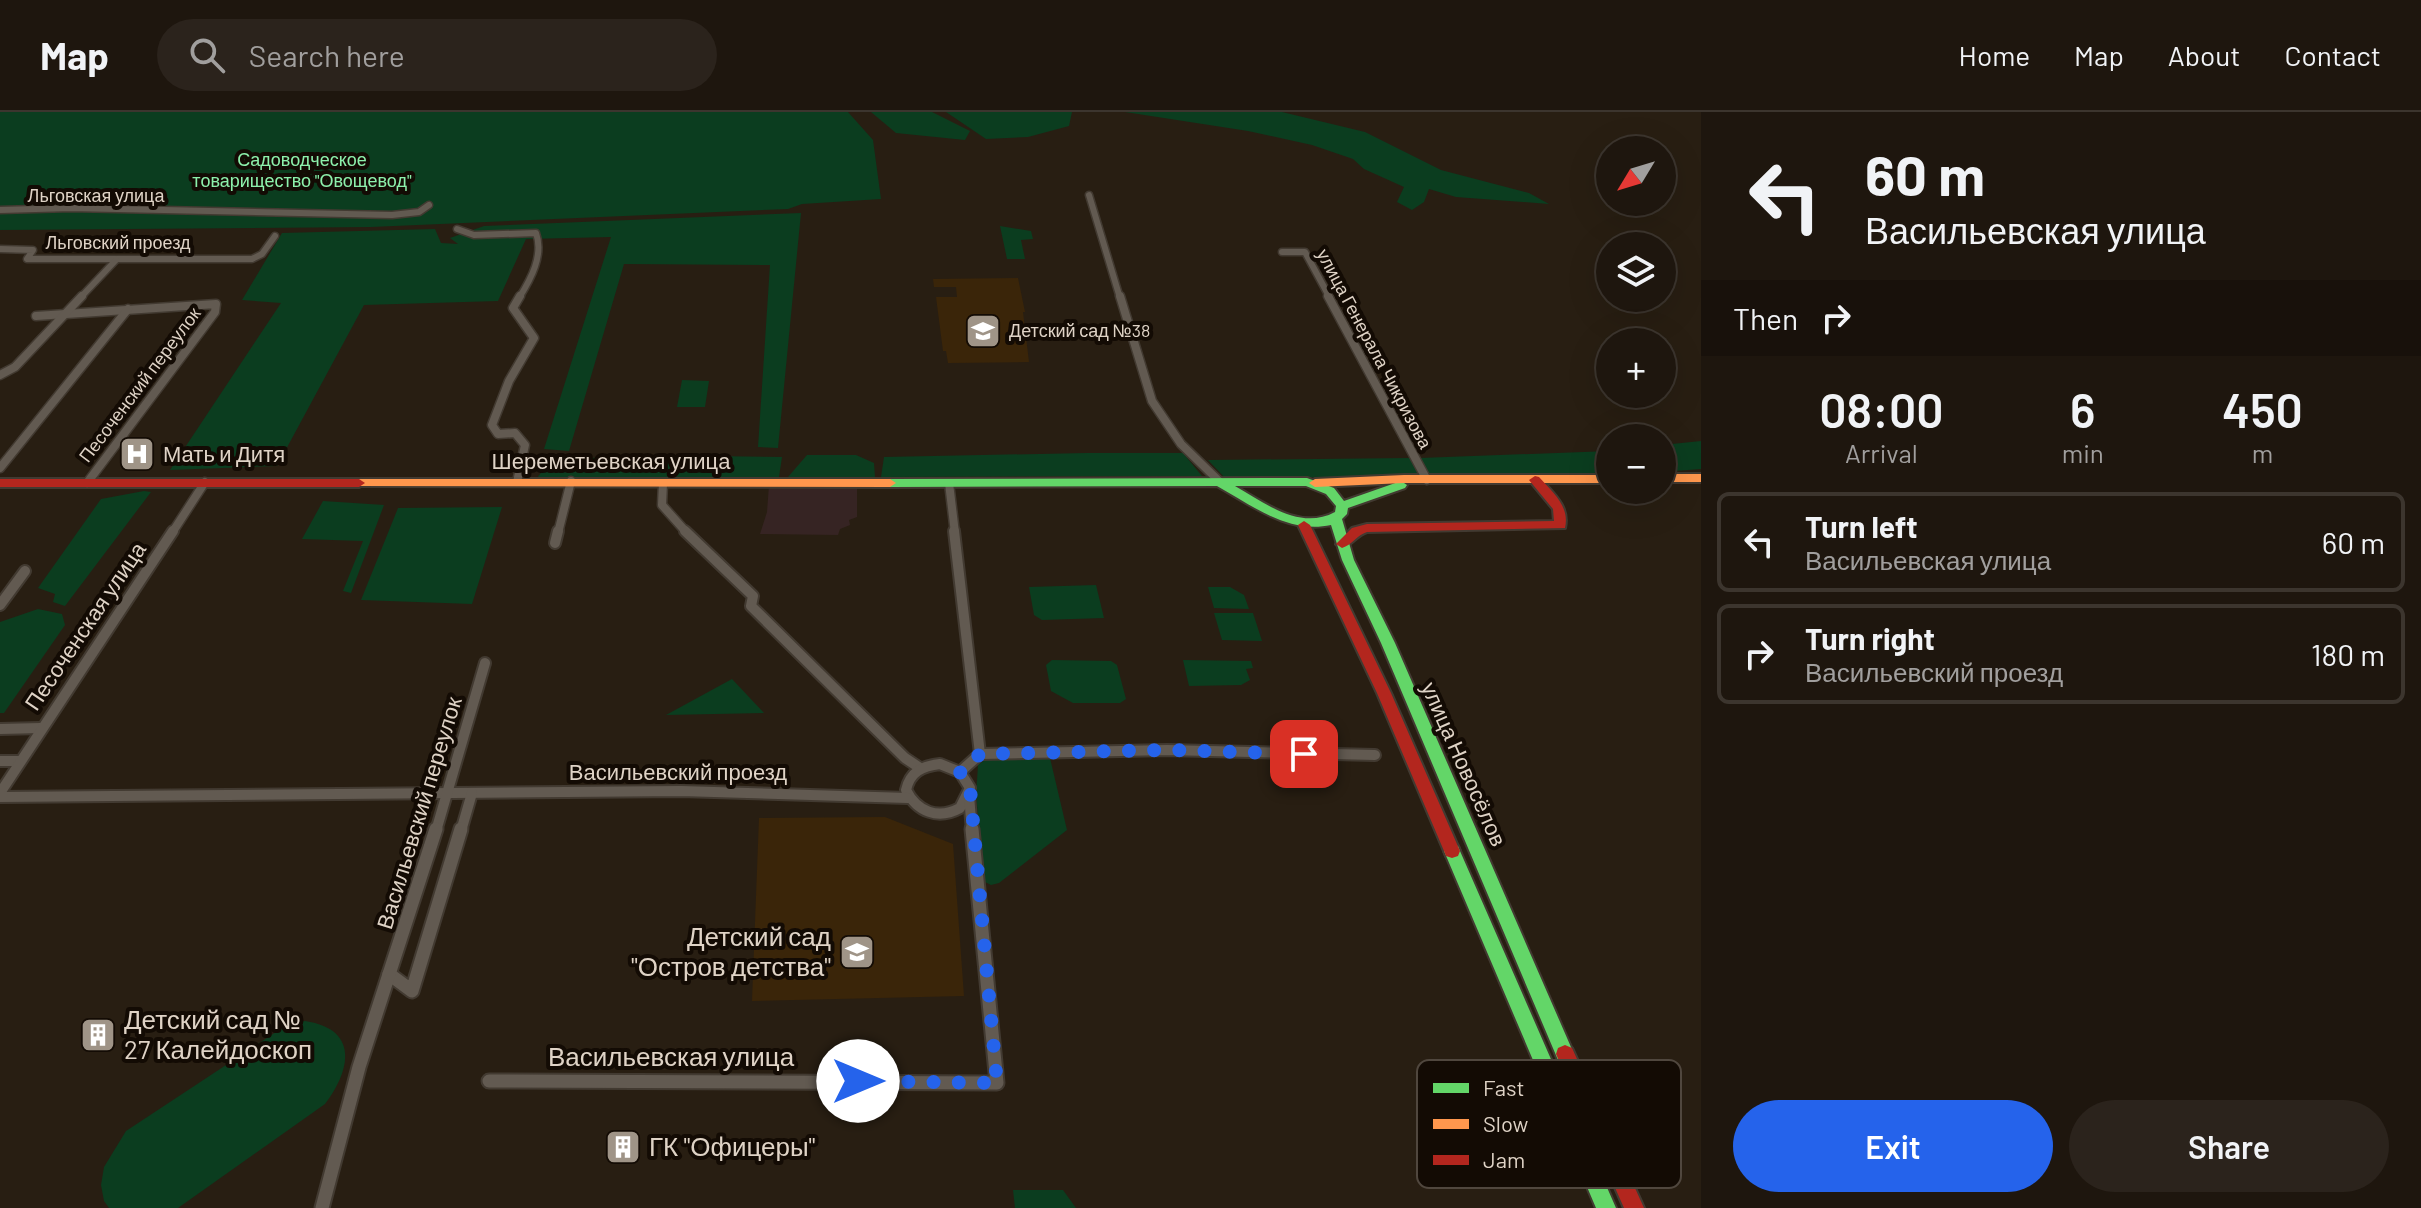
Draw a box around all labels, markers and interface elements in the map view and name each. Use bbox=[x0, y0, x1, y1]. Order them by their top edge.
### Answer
search box bbox=[157, 19, 717, 91]
text: Map bbox=[40, 32, 109, 78]
icon: search bbox=[185, 33, 229, 77]
text: Search here bbox=[249, 37, 405, 73]
text: Home bbox=[1959, 38, 2030, 72]
text: Map bbox=[2074, 38, 2124, 72]
text: About bbox=[2168, 38, 2240, 72]
text: Contact bbox=[2284, 38, 2381, 72]
north arrow bbox=[1596, 136, 1676, 216]
map controls bbox=[1596, 136, 1676, 504]
text: 60 m bbox=[1865, 140, 1985, 207]
icon: left bbox=[1733, 144, 1837, 248]
park label: Садоводческое товарищество "Овощевод" bbox=[192, 148, 412, 191]
street label: Льговская улица bbox=[28, 184, 165, 206]
text: Васильевская улица bbox=[1865, 208, 2206, 251]
street label: Льговский проезд bbox=[45, 231, 191, 253]
button: layers bbox=[1596, 232, 1676, 312]
street label: улица Генерала Чикризова bbox=[1313, 245, 1437, 453]
icon: right bbox=[1814, 296, 1858, 340]
text: Then bbox=[1733, 300, 1798, 336]
street label: Песоченский переулок bbox=[74, 302, 205, 466]
school or university icon: Детский сад №38 bbox=[964, 312, 1002, 350]
place label: Детский сад №38 bbox=[1009, 319, 1150, 341]
button: + bbox=[1596, 328, 1676, 408]
text: 08:00 bbox=[1819, 380, 1944, 438]
text: 6 bbox=[2070, 380, 2096, 438]
text: 450 bbox=[2222, 380, 2303, 438]
button: − bbox=[1596, 424, 1676, 504]
hospital icon: Мать и Дитя bbox=[118, 435, 156, 473]
text: Arrival bbox=[1845, 437, 1918, 468]
text: min bbox=[2062, 437, 2104, 468]
text: m bbox=[2252, 437, 2273, 468]
place label: Мать и Дитя bbox=[163, 440, 285, 467]
street label: Шереметьевская улица bbox=[492, 447, 731, 474]
text: Turn left bbox=[1805, 508, 1918, 544]
icon: left bbox=[1737, 520, 1781, 564]
text: 60 m bbox=[2322, 524, 2385, 560]
street label: Песоченская улица bbox=[18, 536, 151, 715]
text: Васильевская улица bbox=[1805, 544, 2051, 575]
text: Turn right bbox=[1805, 620, 1935, 656]
icon: right bbox=[1737, 632, 1781, 676]
text: 180 m bbox=[2311, 636, 2385, 672]
text: Васильевский проезд bbox=[1805, 656, 2063, 687]
street label: улица Новосёлов bbox=[1416, 677, 1513, 850]
street label: Васильевский переулок bbox=[370, 693, 467, 932]
pin bbox=[1270, 720, 1338, 788]
icon: arrive bbox=[1282, 732, 1326, 776]
street label: Васильевский проезд bbox=[569, 758, 787, 785]
place label: Детский сад "Остров детства" bbox=[631, 920, 831, 981]
school or university icon: Детский сад "Остров детства" bbox=[838, 933, 876, 971]
place label: Детский сад № 27 Калейдоскоп bbox=[124, 1003, 312, 1064]
building icon: Детский сад № 27 Калейдоскоп bbox=[79, 1016, 117, 1054]
position arrow bbox=[816, 1039, 900, 1123]
street label: Васильевская улица bbox=[548, 1040, 795, 1071]
legend bbox=[1417, 1060, 1681, 1188]
text: Fast bbox=[1483, 1074, 1525, 1100]
button: Exit bbox=[1733, 1100, 2053, 1192]
button: Share bbox=[2069, 1100, 2389, 1192]
text: Slow bbox=[1483, 1110, 1528, 1136]
building icon: ГК "Офицеры" bbox=[604, 1128, 642, 1166]
place label: ГК "Офицеры" bbox=[649, 1130, 816, 1161]
text: Jam bbox=[1483, 1146, 1525, 1172]

